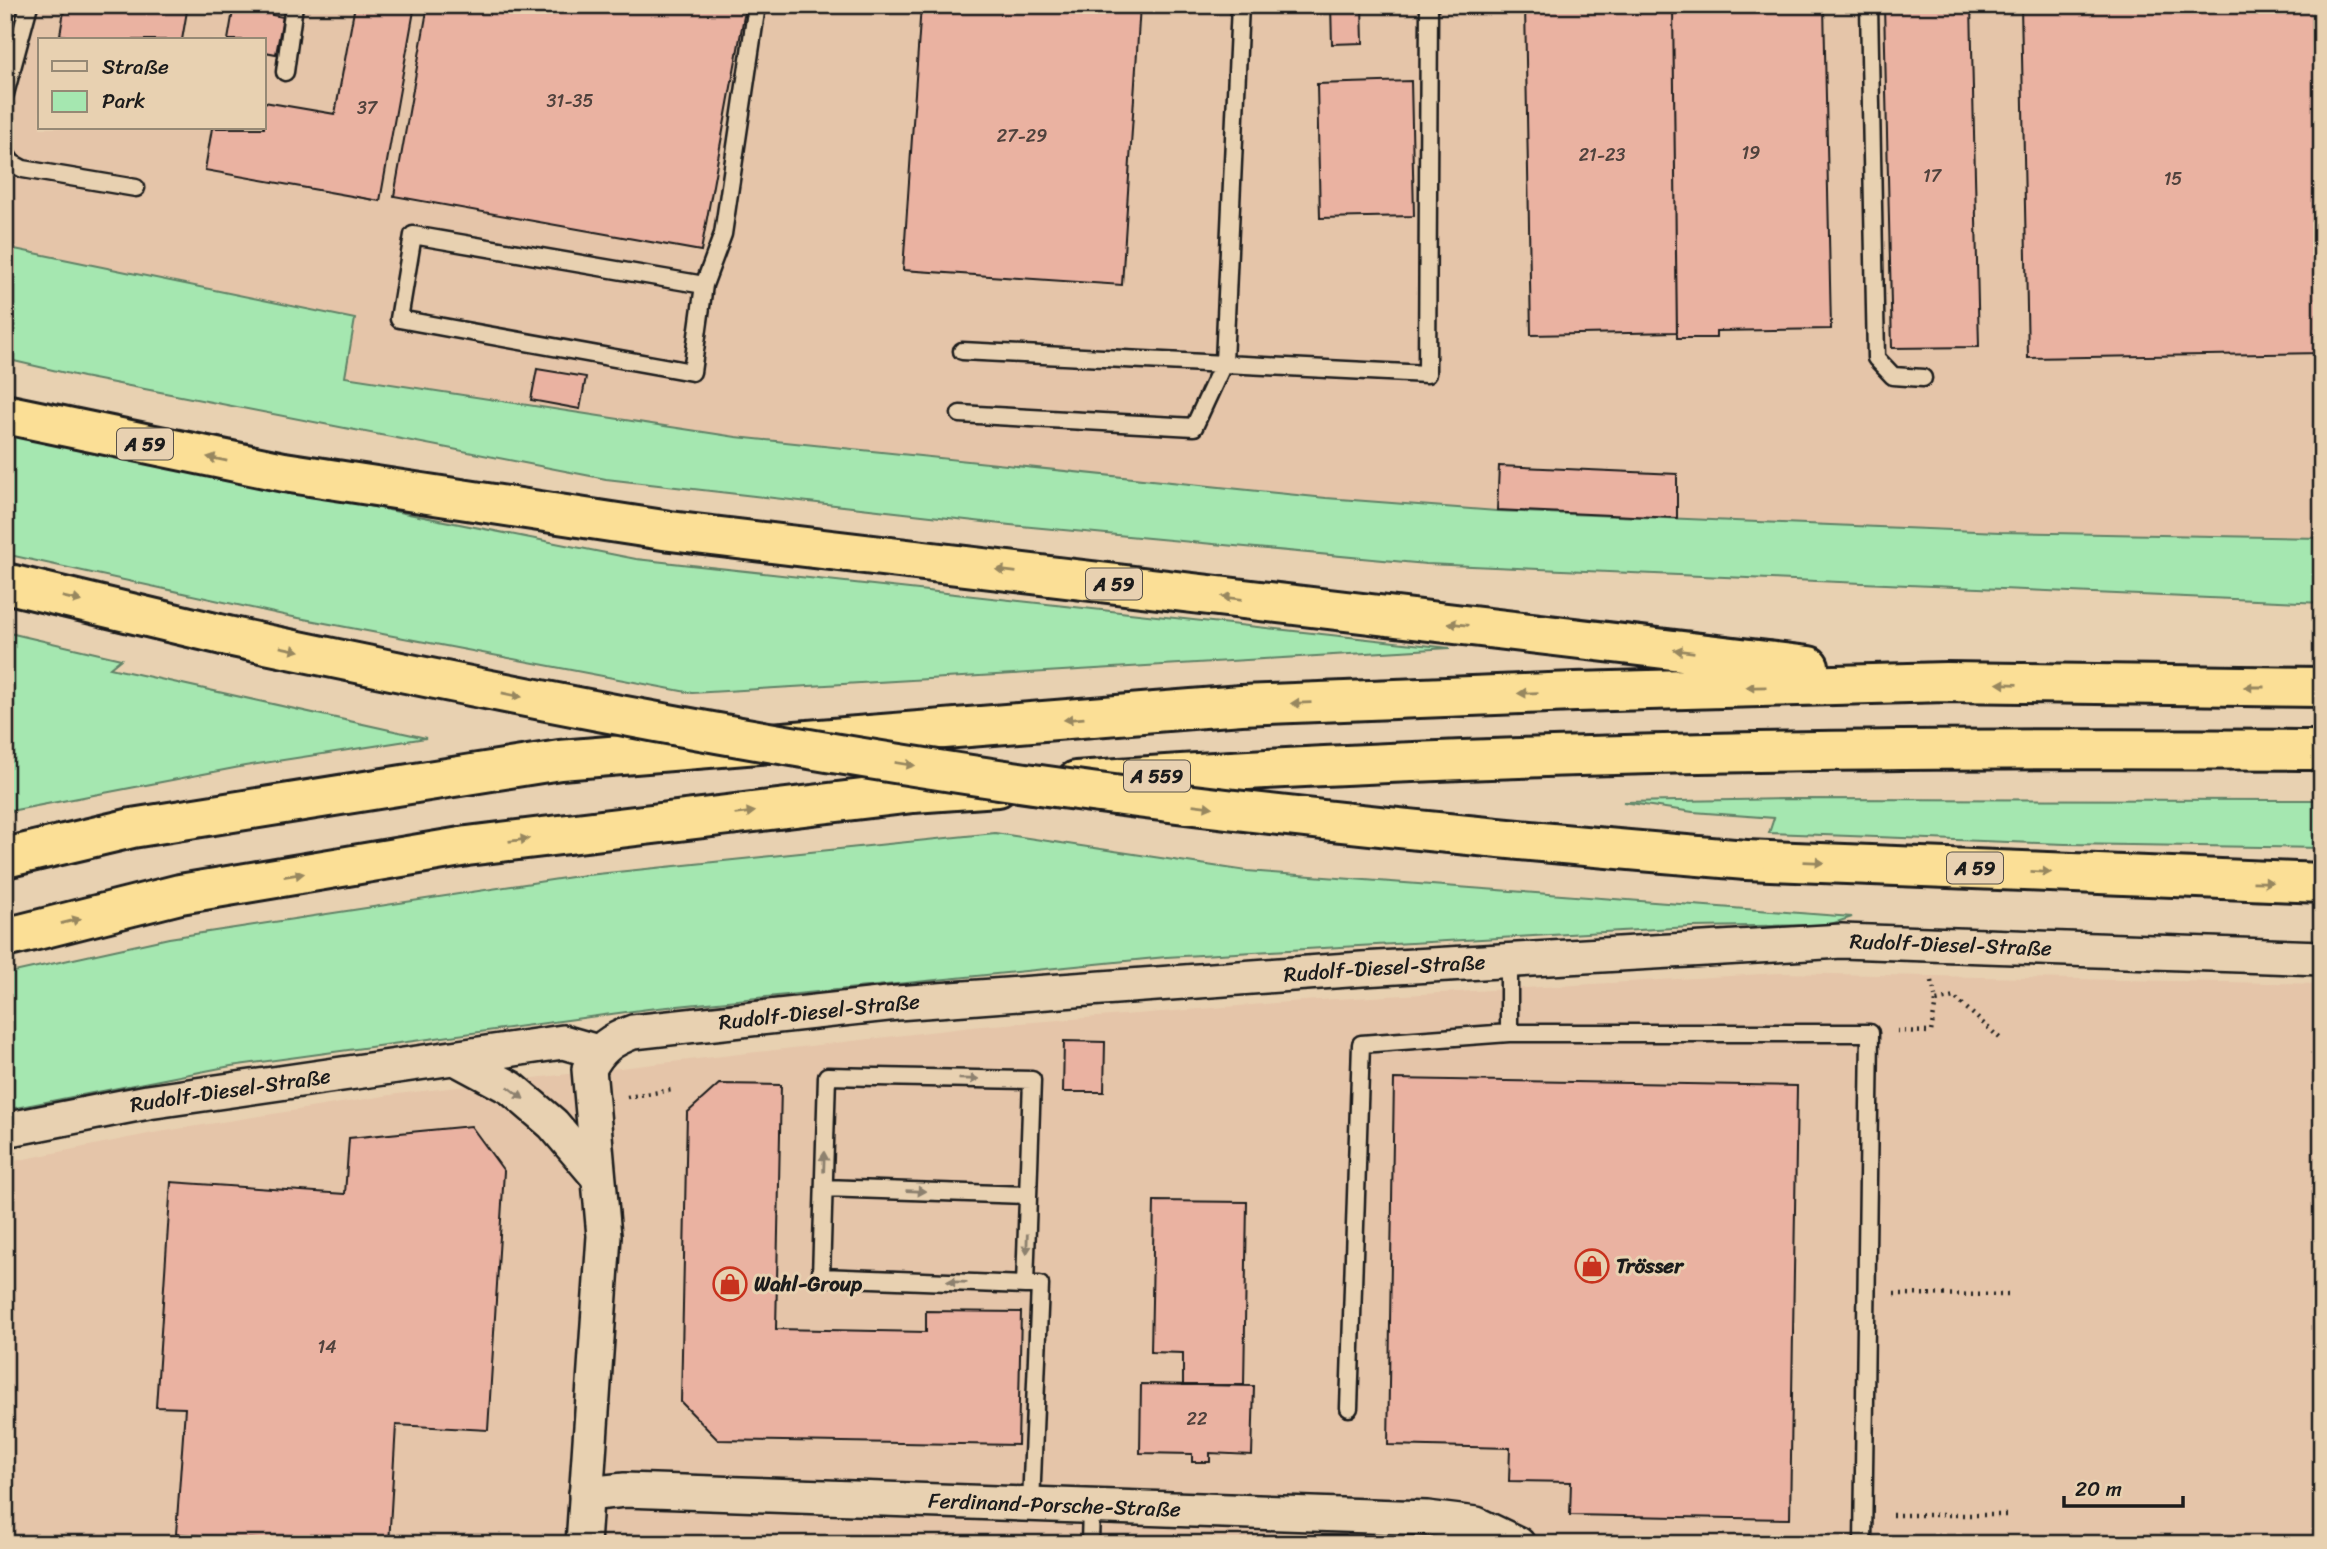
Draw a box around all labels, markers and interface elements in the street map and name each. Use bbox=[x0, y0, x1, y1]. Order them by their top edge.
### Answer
legend bbox=[38, 38, 266, 130]
text: Straße bbox=[102, 48, 169, 86]
text: Park bbox=[102, 82, 145, 120]
house number: 31-35 bbox=[547, 85, 593, 117]
house number: 37 bbox=[357, 92, 379, 124]
house number: 27-29 bbox=[997, 120, 1047, 152]
house number: 19 bbox=[1742, 137, 1760, 169]
house number: 21-23 bbox=[1579, 139, 1625, 171]
house number: 17 bbox=[1923, 160, 1943, 192]
house number: 15 bbox=[2164, 163, 2182, 195]
road number: A 59 bbox=[117, 428, 173, 460]
one-way arrow bbox=[206, 453, 228, 464]
one-way arrow bbox=[995, 565, 1017, 576]
road number: A 59 bbox=[1086, 568, 1142, 600]
one-way arrow bbox=[1221, 592, 1243, 603]
one-way arrow bbox=[61, 594, 83, 605]
one-way arrow bbox=[1447, 619, 1469, 630]
one-way arrow bbox=[279, 644, 301, 655]
one-way arrow bbox=[1673, 646, 1695, 657]
one-way arrow bbox=[1996, 678, 2018, 690]
one-way arrow bbox=[1744, 681, 1766, 693]
one-way arrow bbox=[2242, 681, 2264, 693]
one-way arrow bbox=[1517, 688, 1539, 699]
one-way arrow bbox=[501, 690, 523, 701]
one-way arrow bbox=[1290, 697, 1312, 708]
one-way arrow bbox=[1063, 714, 1085, 725]
one-way arrow bbox=[894, 759, 916, 770]
road number: A 559 bbox=[1124, 761, 1190, 792]
one-way arrow bbox=[1193, 800, 1215, 811]
one-way arrow bbox=[734, 807, 756, 818]
one-way arrow bbox=[508, 834, 530, 845]
road number: A 59 bbox=[1947, 852, 2003, 884]
one-way arrow bbox=[1803, 857, 1825, 868]
one-way arrow bbox=[2030, 866, 2052, 877]
one-way arrow bbox=[283, 869, 305, 880]
one-way arrow bbox=[2252, 876, 2274, 888]
one-way arrow bbox=[61, 915, 83, 926]
street label: Rudolf-Diesel-Straße bbox=[1849, 922, 2053, 967]
street label: Rudolf-Diesel-Straße bbox=[1282, 943, 1487, 994]
street label: Rudolf-Diesel-Straße bbox=[717, 982, 921, 1041]
street label: Rudolf-Diesel-Straße bbox=[127, 1057, 333, 1124]
one-way arrow bbox=[958, 1073, 980, 1085]
one-way arrow bbox=[508, 1085, 525, 1100]
one-way arrow bbox=[819, 1150, 830, 1172]
one-way arrow bbox=[906, 1186, 928, 1197]
one-way arrow bbox=[1021, 1234, 1032, 1256]
shop icon: Trösser bbox=[1573, 1247, 1611, 1285]
place label: Trösser bbox=[1616, 1247, 1685, 1285]
shop icon: Wahl-Group bbox=[711, 1265, 749, 1303]
place label: Wahl-Group bbox=[754, 1265, 863, 1303]
one-way arrow bbox=[946, 1277, 968, 1288]
house number: 14 bbox=[318, 1331, 336, 1363]
house number: 22 bbox=[1187, 1403, 1207, 1435]
scale bar bbox=[2064, 1465, 2184, 1509]
text: 20 m bbox=[2075, 1470, 2122, 1508]
street label: Ferdinand-Porsche-Straße bbox=[928, 1482, 1182, 1528]

